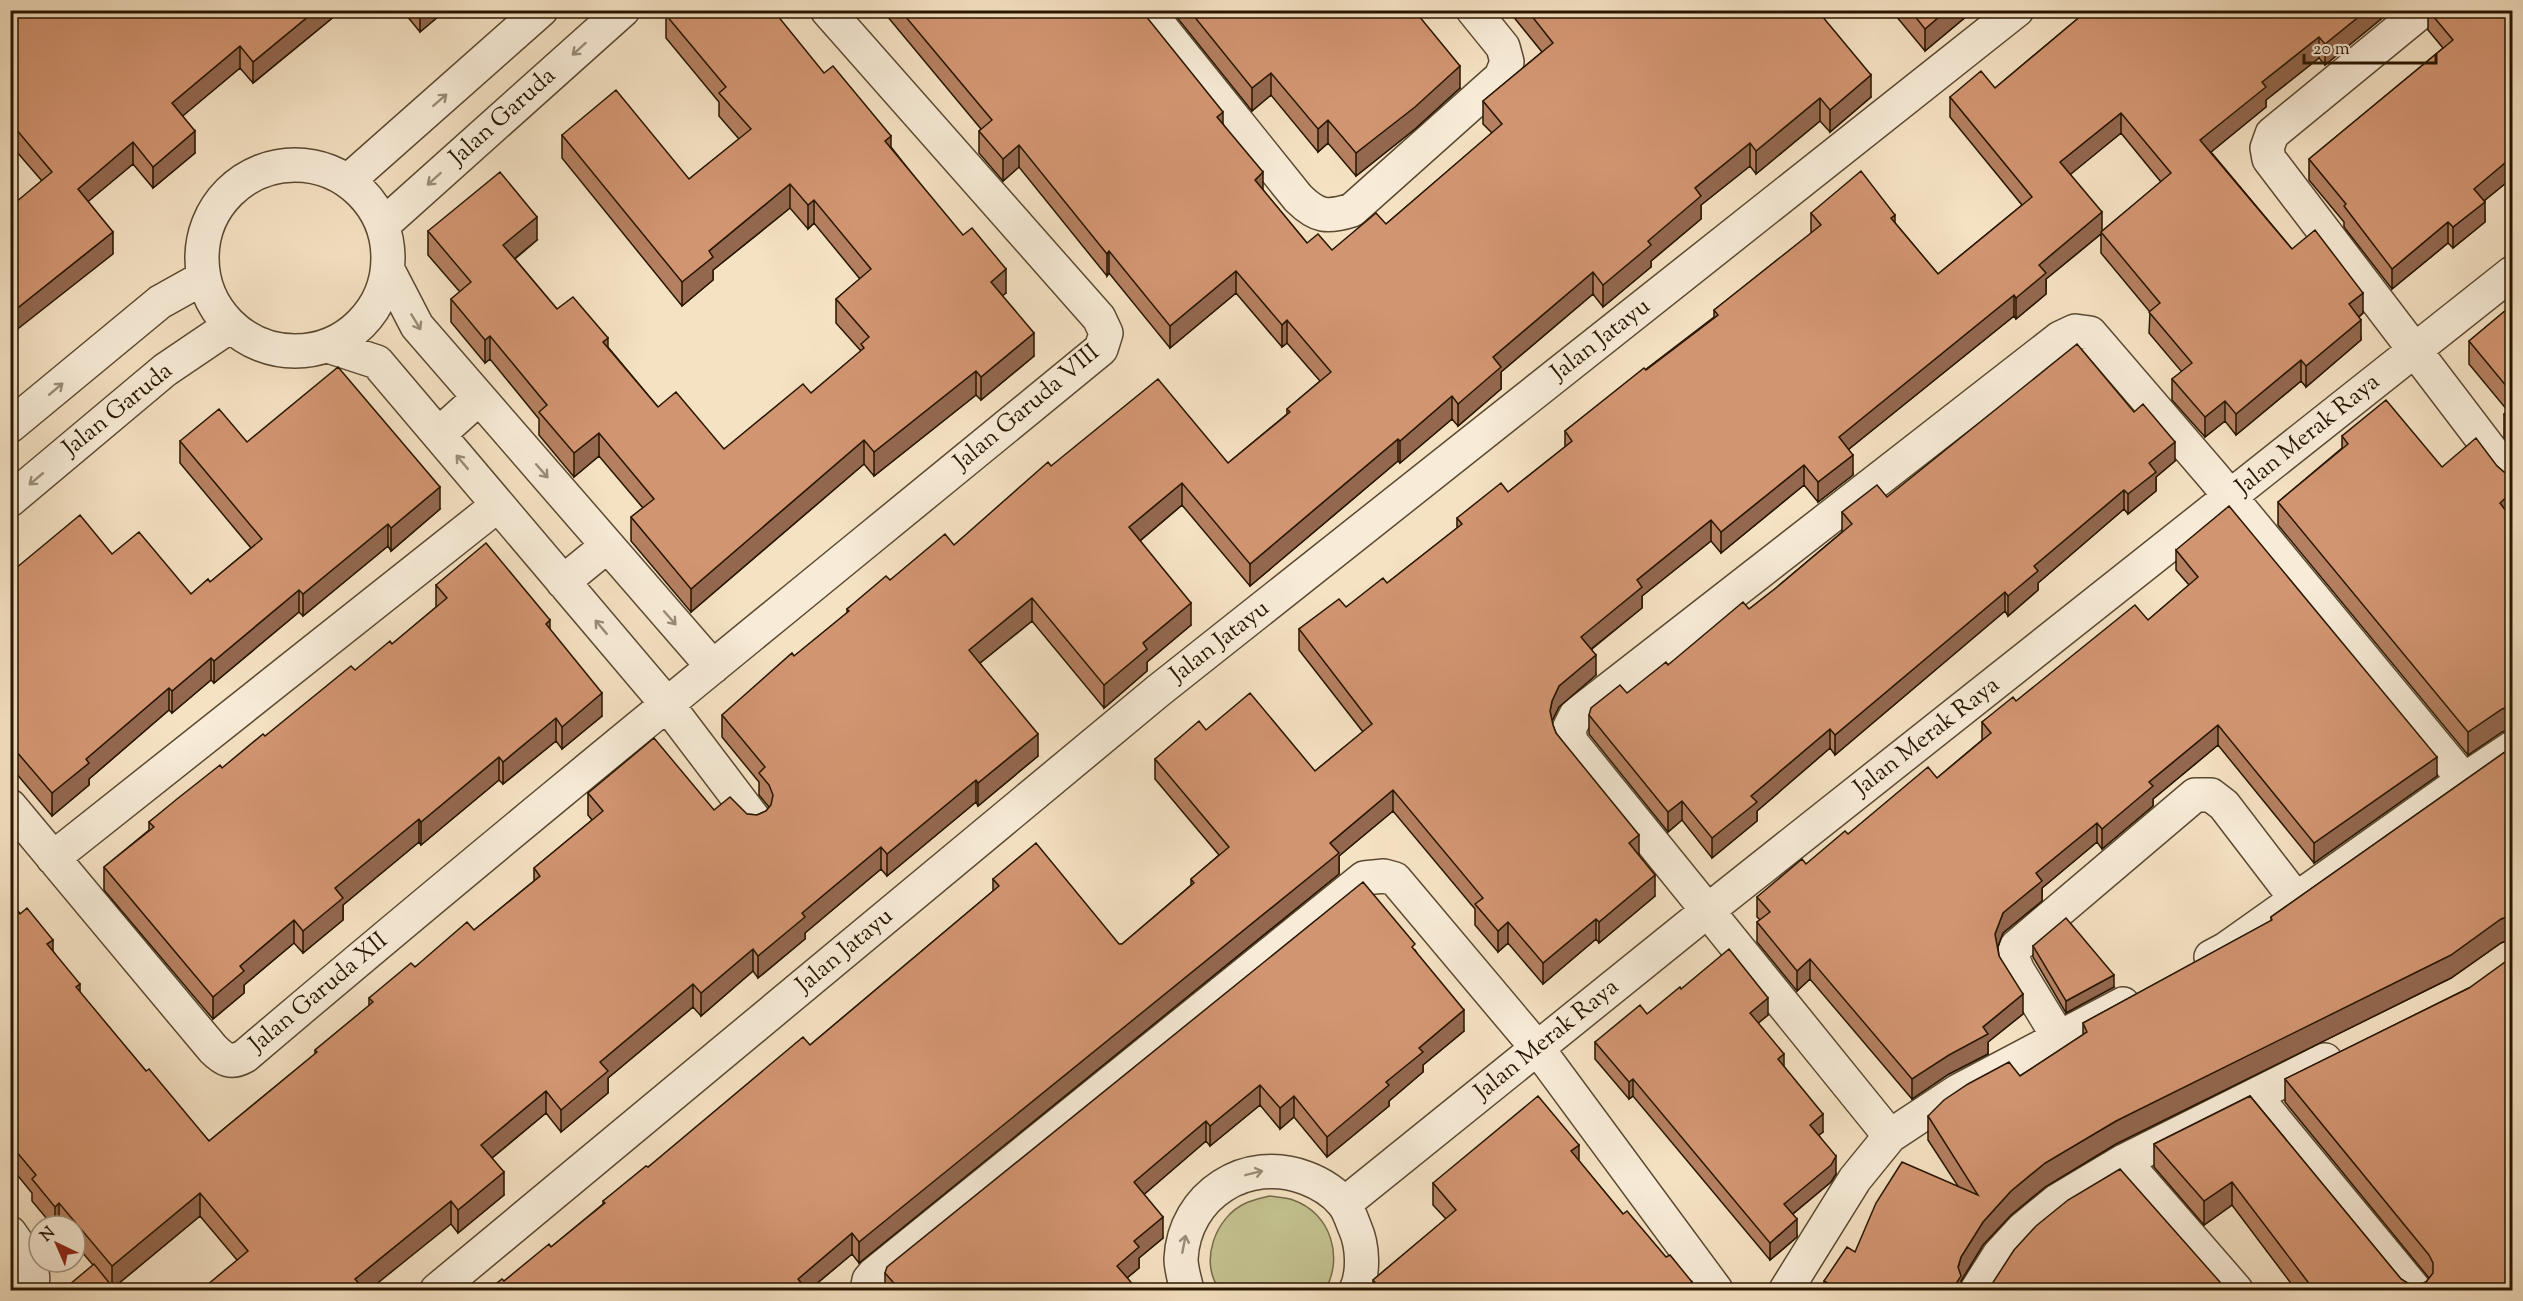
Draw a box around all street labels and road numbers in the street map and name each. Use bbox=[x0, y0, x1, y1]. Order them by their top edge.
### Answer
street label: Jalan Garuda bbox=[441, 60, 564, 175]
street label: Jalan Jatayu bbox=[1543, 290, 1658, 391]
street label: Jalan Garuda VIII bbox=[945, 337, 1107, 480]
street label: Jalan Garuda bbox=[54, 355, 180, 466]
street label: Jalan Merak Raya bbox=[2227, 366, 2388, 505]
street label: Jalan Jatayu bbox=[1162, 592, 1277, 693]
street label: Jalan Merak Raya bbox=[1845, 669, 2007, 806]
street label: Jalan Jatayu bbox=[788, 900, 901, 1003]
street label: Jalan Garuda XII bbox=[241, 925, 396, 1063]
street label: Jalan Merak Raya bbox=[1466, 971, 1627, 1110]

